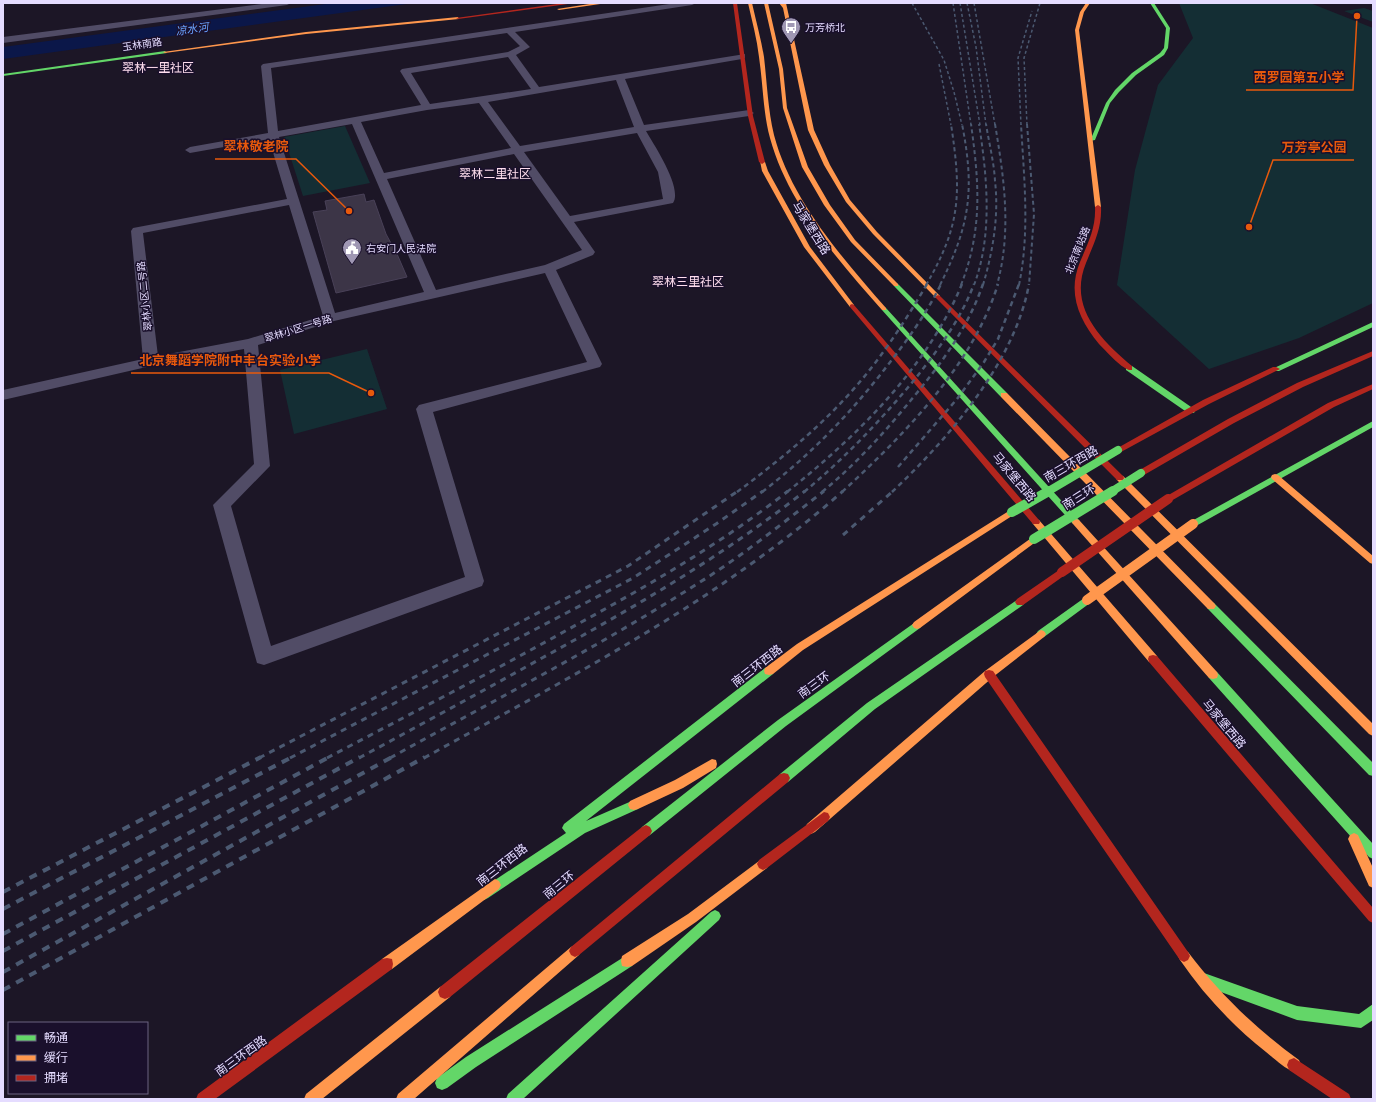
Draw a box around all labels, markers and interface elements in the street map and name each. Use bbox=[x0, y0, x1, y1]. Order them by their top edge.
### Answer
bus stop icon: 万芳桥北 bbox=[780, 16, 802, 44]
water label: 凉水河 bbox=[175, 19, 211, 38]
place label: 万芳桥北 bbox=[805, 21, 845, 34]
street label: 玉林南路 bbox=[121, 35, 163, 54]
district label: 翠林一里社区 bbox=[122, 60, 194, 75]
callout: 西罗园第五小学 bbox=[1246, 65, 1353, 90]
text: 西罗园第五小学 bbox=[1253, 69, 1345, 85]
callout: 翠林敬老院 bbox=[215, 134, 296, 159]
callout: 万芳亭公园 bbox=[1273, 135, 1354, 160]
text: 翠林敬老院 bbox=[223, 138, 289, 154]
text: 万芳亭公园 bbox=[1281, 139, 1347, 155]
district label: 翠林二里社区 bbox=[459, 166, 531, 181]
street label: 马家堡西路 bbox=[789, 198, 834, 257]
street label: 北京南站路 bbox=[1062, 225, 1093, 276]
public building icon: 右安门人民法院 bbox=[341, 237, 363, 265]
place label: 右安门人民法院 bbox=[366, 242, 436, 255]
street label: 翠林小区二号路 bbox=[134, 260, 155, 331]
district label: 翠林三里社区 bbox=[652, 274, 724, 289]
street label: 翠林小区一号路 bbox=[263, 312, 334, 345]
callout: 北京舞蹈学院附中丰台实验小学 bbox=[131, 348, 329, 373]
text: 北京舞蹈学院附中丰台实验小学 bbox=[139, 352, 321, 368]
street label: 南三环西路 bbox=[1041, 442, 1100, 485]
street label: 马家堡西路 bbox=[989, 449, 1039, 504]
street label: 南三环 bbox=[1059, 481, 1098, 512]
street label: 南三环西路 bbox=[728, 641, 785, 690]
street label: 南三环 bbox=[795, 668, 833, 701]
street label: 马家堡西路 bbox=[1199, 696, 1249, 751]
street label: 南三环西路 bbox=[473, 840, 530, 889]
street label: 南三环 bbox=[540, 867, 577, 902]
legend bbox=[8, 1022, 148, 1094]
text: 畅通 bbox=[44, 1030, 68, 1045]
street label: 南三环西路 bbox=[212, 1032, 269, 1079]
text: 缓行 bbox=[44, 1050, 68, 1065]
text: 拥堵 bbox=[44, 1070, 68, 1085]

